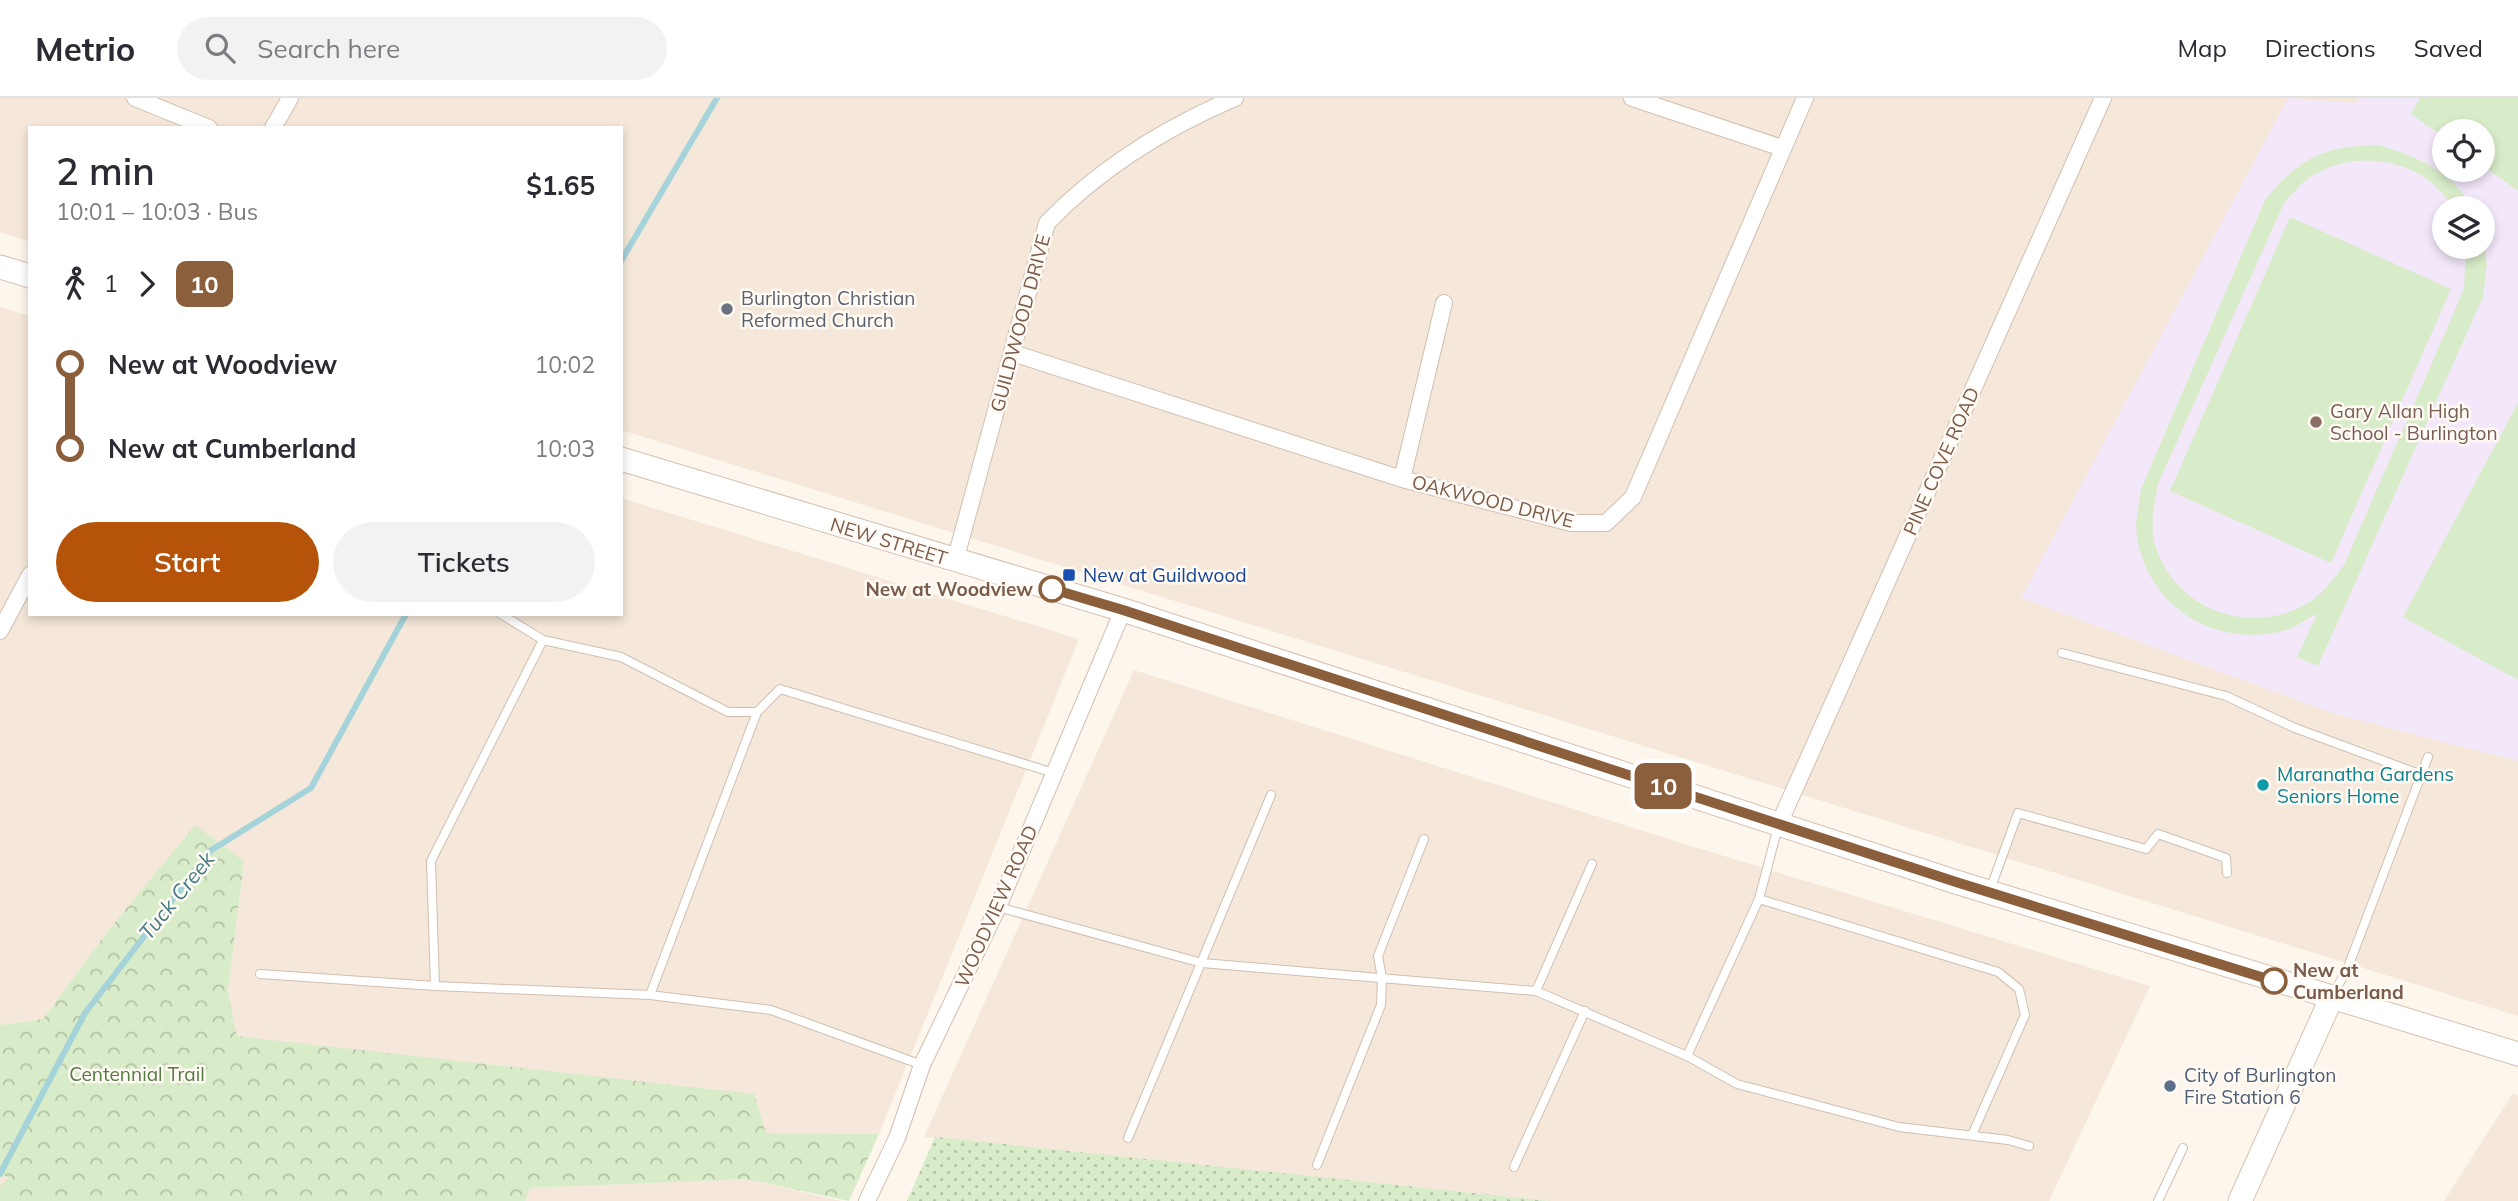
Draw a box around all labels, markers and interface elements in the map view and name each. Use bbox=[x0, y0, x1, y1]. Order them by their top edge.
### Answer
search box bbox=[177, 17, 667, 80]
text: Metrio bbox=[35, 28, 135, 69]
icon: search bbox=[201, 29, 239, 67]
text: Search here bbox=[257, 32, 400, 65]
text: Map bbox=[2177, 33, 2227, 63]
text: Directions bbox=[2265, 33, 2376, 63]
text: Saved bbox=[2414, 33, 2483, 63]
map controls bbox=[2432, 119, 2495, 259]
button: locate bbox=[2432, 119, 2495, 182]
text: 2 min bbox=[56, 147, 155, 195]
text: $1.65 bbox=[526, 169, 595, 202]
button: layers bbox=[2432, 196, 2495, 259]
text: 10:01 – 10:03 · Bus bbox=[56, 197, 258, 226]
street label: GUILDWOOD DRIVE bbox=[985, 232, 1055, 414]
icon: walk bbox=[56, 265, 94, 303]
icon: forward bbox=[128, 265, 166, 303]
text: 1 bbox=[104, 269, 118, 298]
text: 10 bbox=[190, 269, 219, 299]
place label: Burlington Christian Reformed Church bbox=[741, 286, 916, 332]
marker: Burlington Christian Reformed Church bbox=[719, 301, 735, 317]
text: New at Woodview bbox=[108, 348, 337, 381]
text: 10:02 bbox=[535, 350, 595, 379]
street label: PINE COVE ROAD bbox=[1898, 383, 1984, 539]
place label: Gary Allan High School - Burlington bbox=[2330, 399, 2498, 445]
marker: Gary Allan High School - Burlington bbox=[2308, 414, 2324, 430]
text: New at Cumberland bbox=[108, 432, 356, 465]
text: 10:03 bbox=[535, 434, 595, 463]
street label: OAKWOOD DRIVE bbox=[1409, 469, 1577, 533]
street label: NEW STREET bbox=[828, 512, 951, 570]
button: Start bbox=[56, 522, 319, 602]
button: Tickets bbox=[333, 522, 595, 602]
place label: New at Guildwood bbox=[1083, 563, 1247, 587]
marker: New at Guildwood bbox=[1061, 567, 1077, 583]
marker: New at Woodview bbox=[1039, 576, 1065, 602]
place label: New at Woodview bbox=[866, 577, 1033, 601]
place label: Maranatha Gardens Seniors Home bbox=[2277, 762, 2454, 808]
line badge: 10 bbox=[1632, 763, 1694, 809]
text: 10 bbox=[1649, 771, 1677, 801]
marker: Maranatha Gardens Seniors Home bbox=[2255, 777, 2271, 793]
street label: WOODVIEW ROAD bbox=[949, 821, 1043, 991]
water label: Tuck Creek bbox=[133, 845, 220, 945]
place label: New at Cumberland bbox=[2293, 958, 2404, 1004]
marker: New at Cumberland bbox=[2261, 968, 2287, 994]
park label: Centennial Trail bbox=[69, 1062, 205, 1086]
place label: City of Burlington Fire Station 6 bbox=[2184, 1063, 2336, 1109]
marker: City of Burlington Fire Station 6 bbox=[2162, 1078, 2178, 1094]

